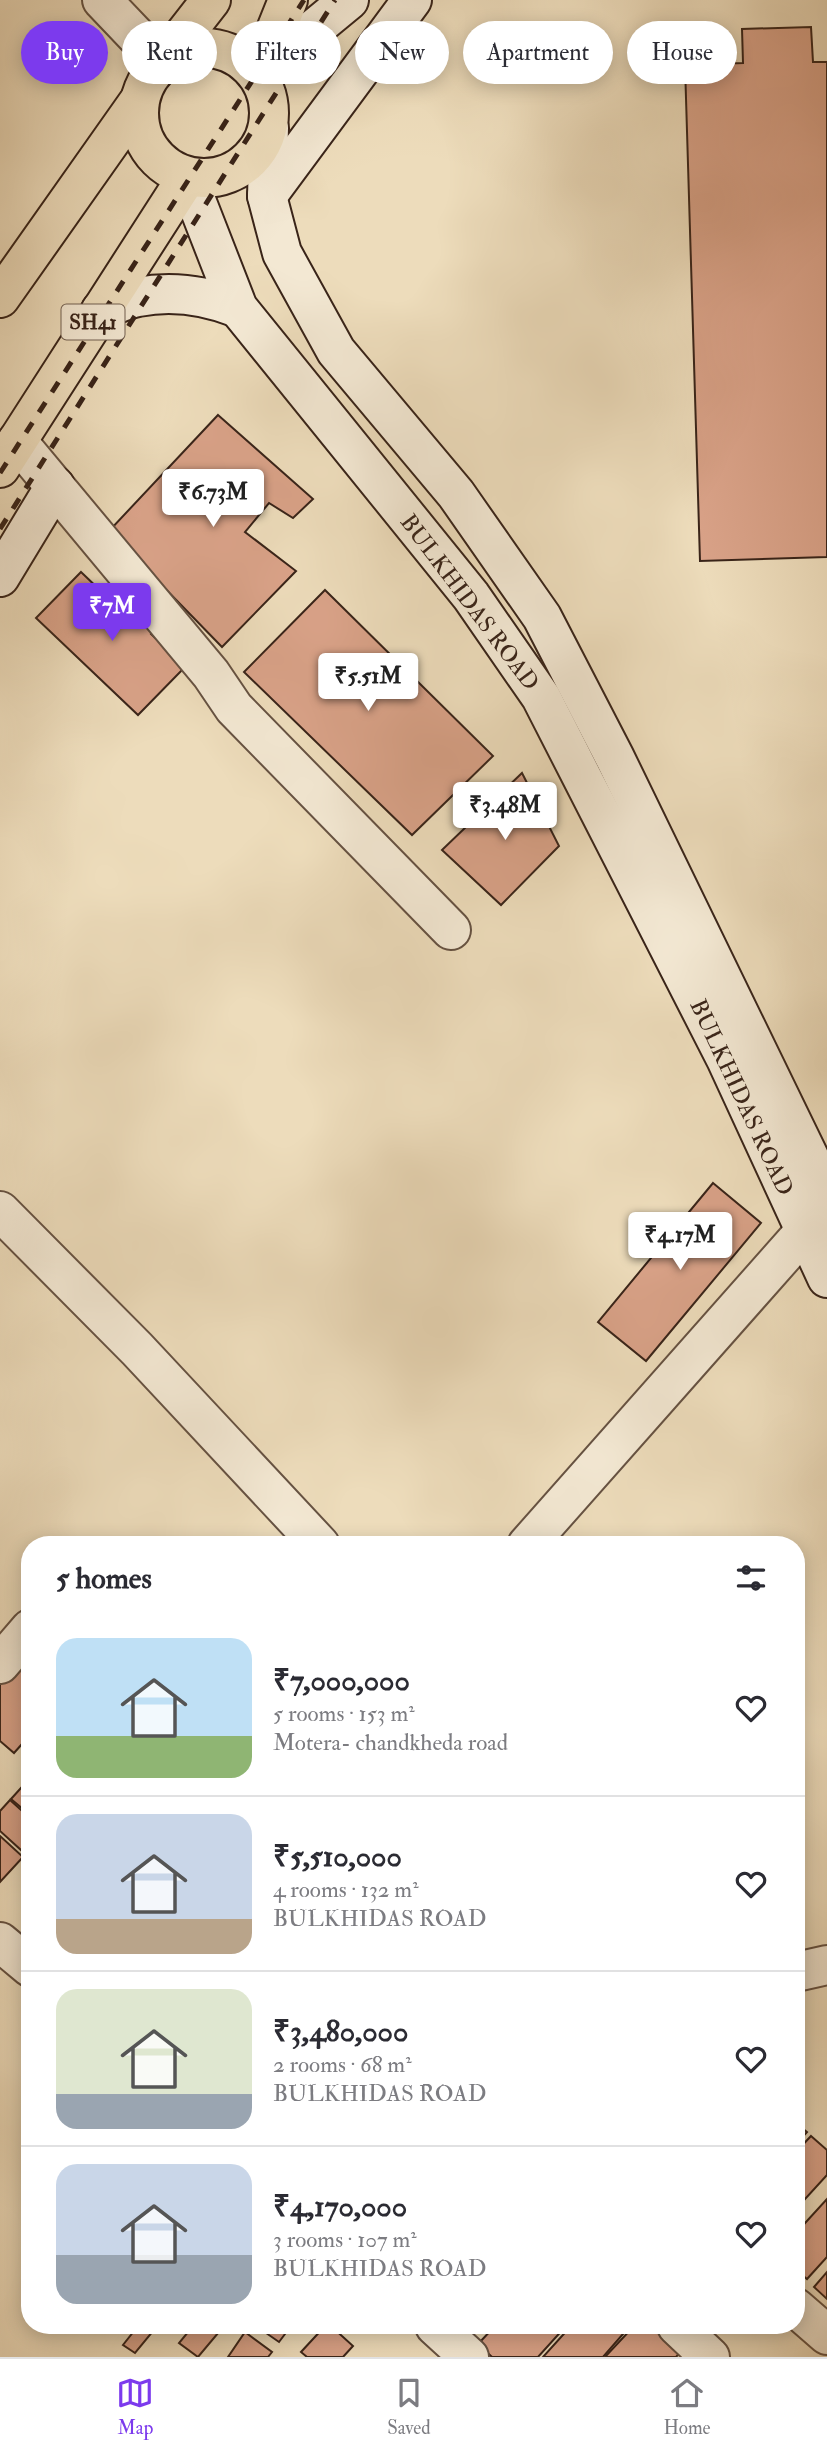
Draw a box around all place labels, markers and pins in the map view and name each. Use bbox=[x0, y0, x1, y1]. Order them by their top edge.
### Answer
pin: ₹6.73M bbox=[156, 470, 270, 529]
pin: ₹7M bbox=[78, 584, 146, 643]
pin: ₹5.51M bbox=[311, 654, 425, 713]
pin: ₹3.48M bbox=[448, 782, 562, 842]
pin: ₹4.17M bbox=[623, 1212, 737, 1272]

